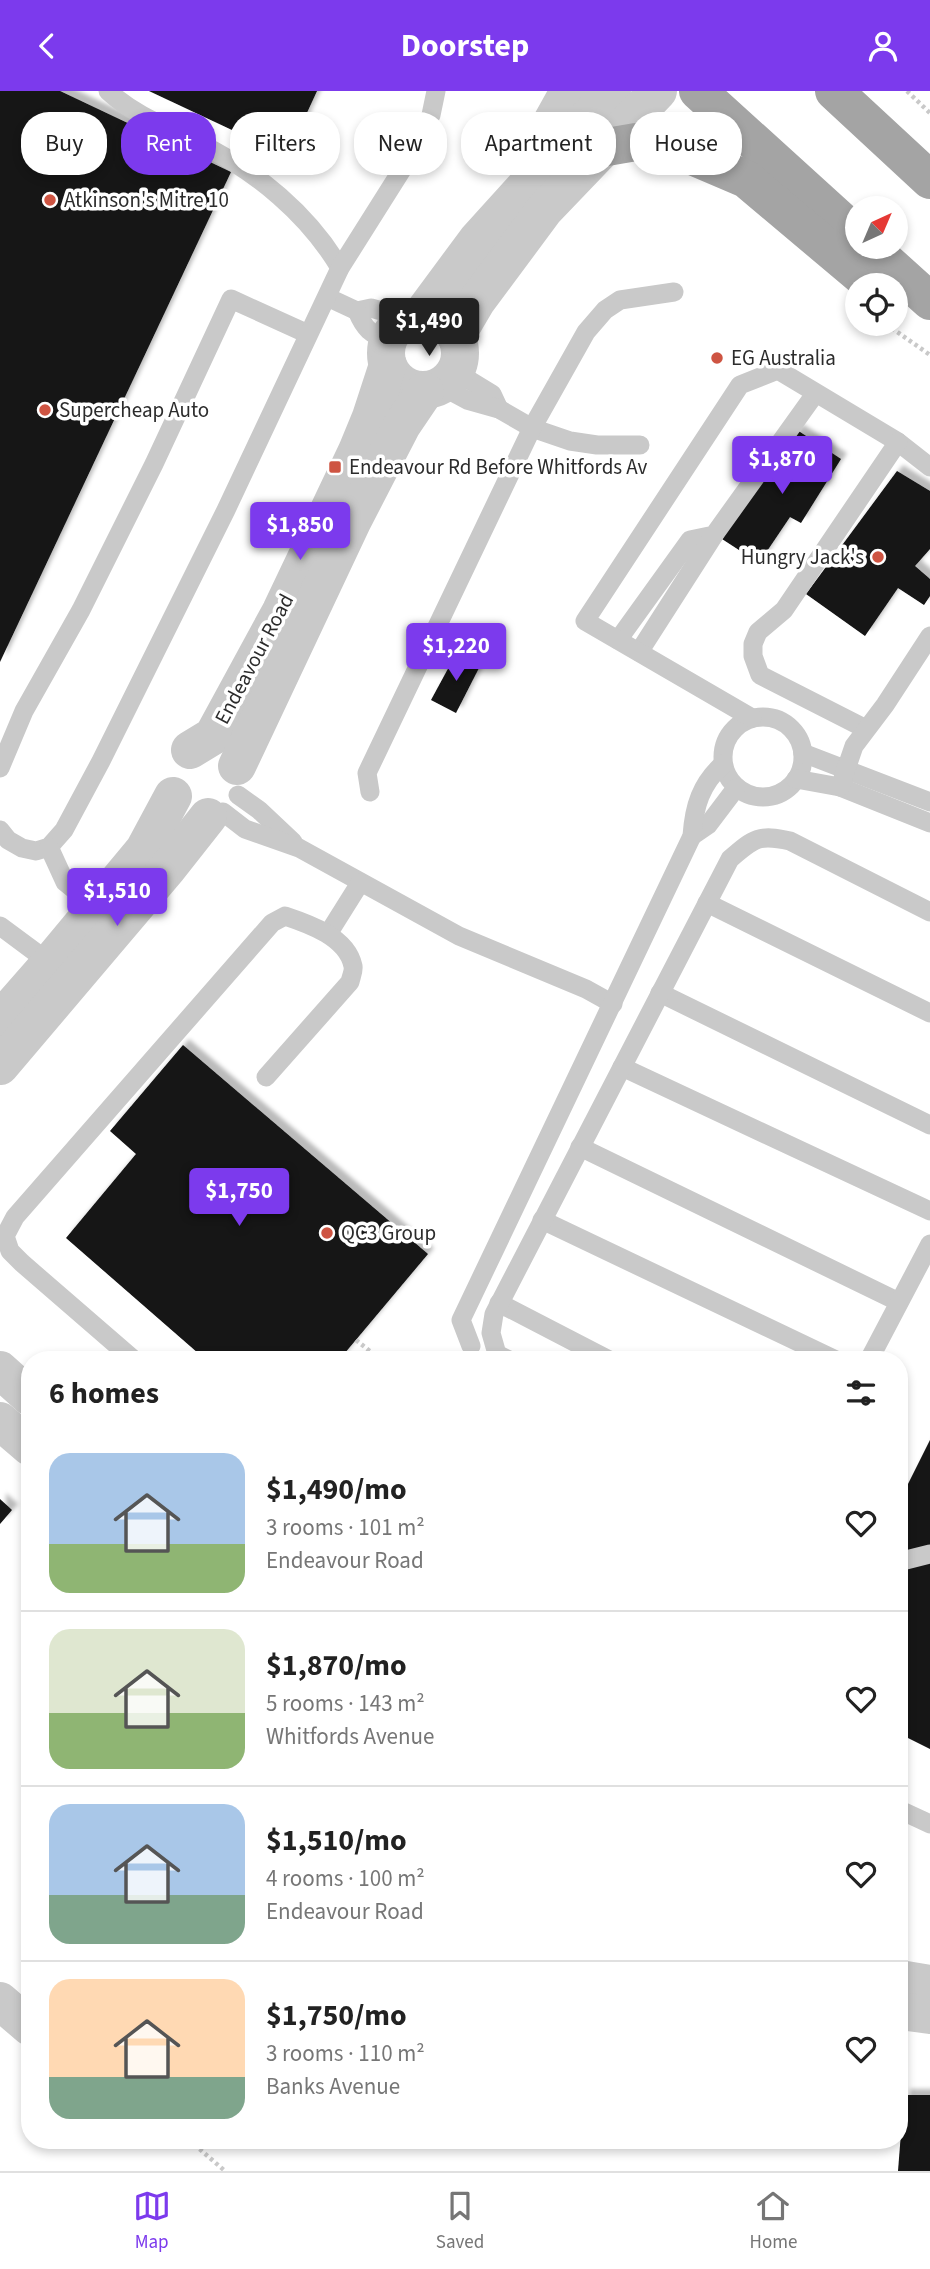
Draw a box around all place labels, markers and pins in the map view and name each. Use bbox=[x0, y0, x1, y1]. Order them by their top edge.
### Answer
place label: Atkinson's Mitre 10 bbox=[64, 185, 229, 215]
marker: Atkinson's Mitre 10 bbox=[42, 192, 58, 208]
pin: $1,490 bbox=[372, 299, 486, 358]
place label: EG Australia bbox=[731, 343, 836, 373]
marker: EG Australia bbox=[709, 350, 725, 366]
place label: Supercheap Auto bbox=[59, 395, 209, 425]
marker: Supercheap Auto bbox=[37, 402, 53, 418]
pin: $1,870 bbox=[725, 437, 839, 496]
place label: Endeavour Rd Before Whitfords Av bbox=[349, 452, 648, 482]
marker: Endeavour Rd Before Whitfords Av bbox=[327, 459, 343, 475]
pin: $1,850 bbox=[243, 503, 357, 562]
place label: Hungry Jack's bbox=[741, 542, 864, 572]
marker: Hungry Jack's bbox=[870, 549, 886, 565]
pin: $1,220 bbox=[399, 623, 513, 683]
pin: $1,510 bbox=[60, 869, 174, 928]
pin: $1,750 bbox=[182, 1169, 296, 1228]
place label: QC3 Group bbox=[341, 1218, 436, 1248]
marker: QC3 Group bbox=[319, 1225, 335, 1241]

